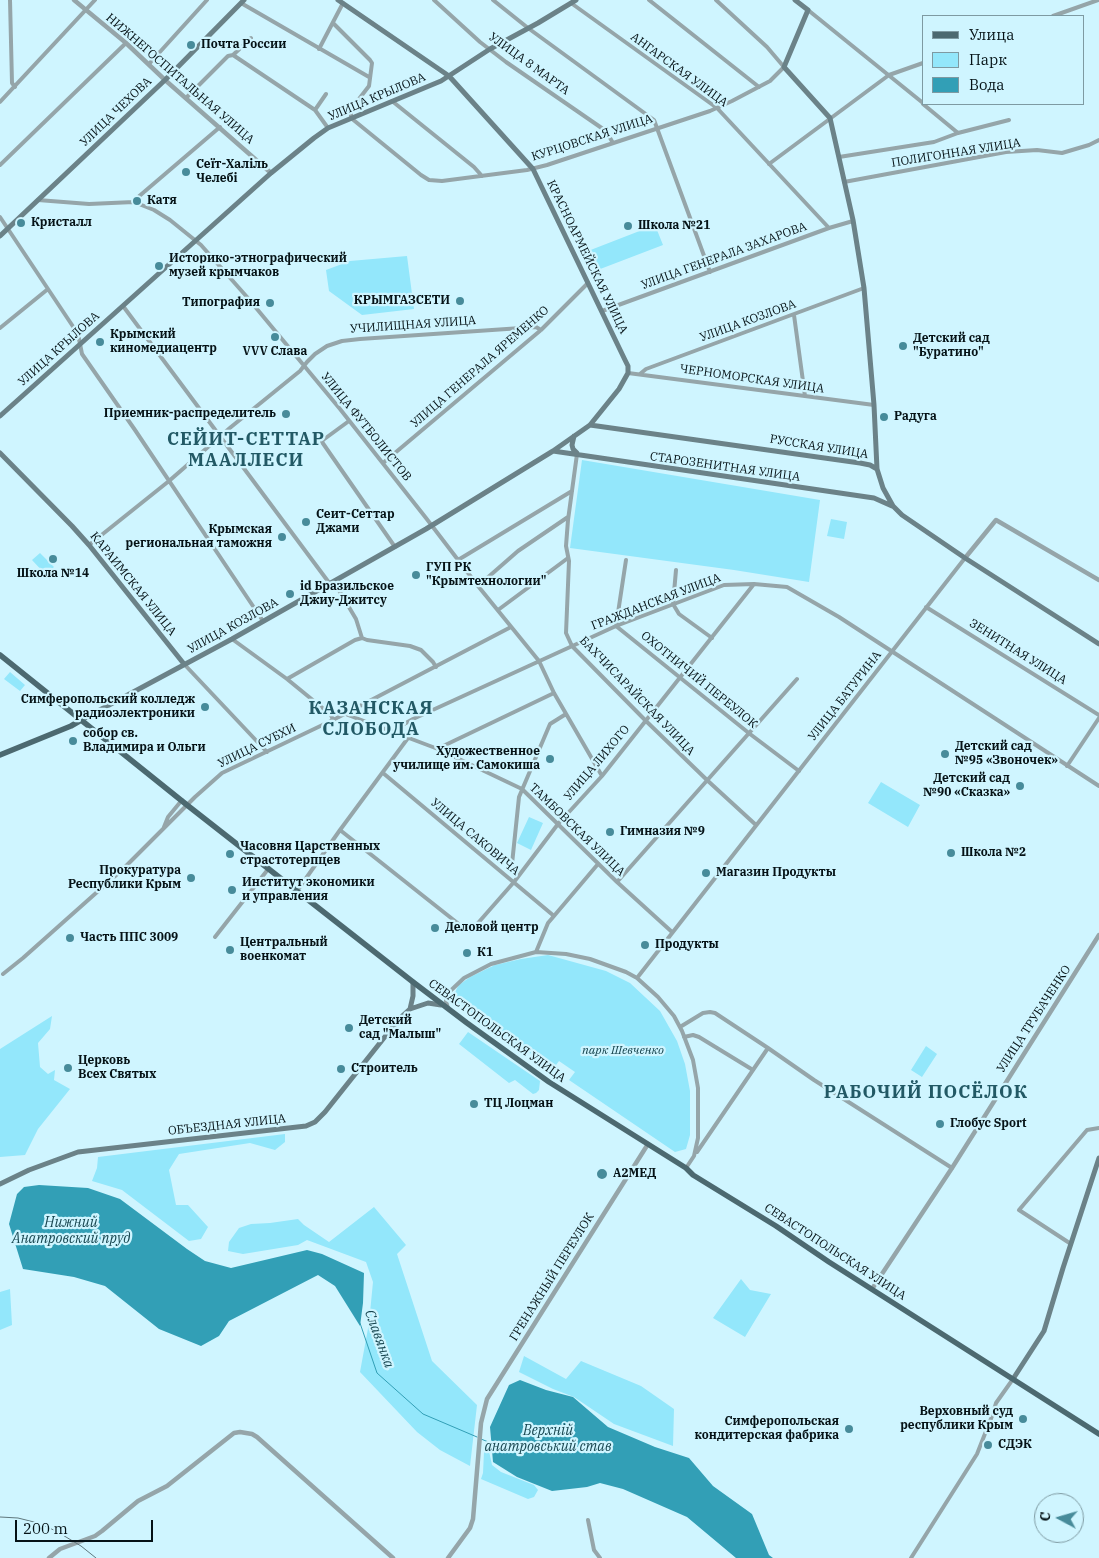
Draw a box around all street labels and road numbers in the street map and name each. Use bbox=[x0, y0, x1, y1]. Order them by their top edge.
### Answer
street label: НИЖНЕГОСПИТАЛЬНАЯ УЛИЦА bbox=[103, 11, 257, 147]
street label: УЛИЦА 8 МАРТА bbox=[486, 30, 572, 98]
street label: АНГАРСКАЯ УЛИЦА bbox=[628, 30, 730, 110]
street label: УЛИЦА КРЫЛОВА bbox=[326, 70, 428, 124]
street label: УЛИЦА ЧЕХОВА bbox=[77, 74, 155, 150]
street label: КУРЦОВСКАЯ УЛИЦА bbox=[530, 112, 654, 164]
street label: ПОЛИГОННАЯ УЛИЦА bbox=[890, 136, 1022, 170]
street label: КРАСНОАРМЕЙСКАЯ УЛИЦА bbox=[543, 178, 631, 336]
street label: УЛИЦА ГЕНЕРАЛА ЗАХАРОВА bbox=[639, 219, 809, 293]
street label: УЛИЦА КОЗЛОВА bbox=[698, 297, 798, 345]
street label: УЛИЦА ГЕНЕРАЛА ЯРЕМЕНКО bbox=[408, 303, 552, 431]
street label: УЛИЦА КРЫЛОВА bbox=[15, 309, 103, 389]
street label: УЧИЛИЩНАЯ УЛИЦА bbox=[349, 313, 477, 337]
street label: ЧЕРНОМОРСКАЯ УЛИЦА bbox=[679, 362, 825, 396]
street label: УЛИЦА ФУТБОЛИСТОВ bbox=[318, 370, 414, 484]
street label: РУССКАЯ УЛИЦА bbox=[769, 432, 869, 462]
street label: СТАРОЗЕНИТНАЯ УЛИЦА bbox=[649, 449, 801, 485]
street label: КАРАИМСКАЯ УЛИЦА bbox=[87, 529, 179, 639]
street label: ГРАЖДАНСКАЯ УЛИЦА bbox=[589, 571, 723, 633]
street label: УЛИЦА КОЗЛОВА bbox=[185, 595, 281, 657]
street label: ЗЕНИТНАЯ УЛИЦА bbox=[967, 616, 1069, 688]
street label: ОХОТНИЧИЙ ПЕРЕУЛОК bbox=[638, 629, 760, 731]
street label: БАХЧИСАРАЙСКАЯ УЛИЦА bbox=[576, 634, 698, 758]
street label: УЛИЦА БАТУРИНА bbox=[805, 648, 885, 744]
street label: УЛИЦА СУБХИ bbox=[216, 721, 298, 771]
street label: УЛИЦА ЛИХОГО bbox=[561, 722, 633, 804]
street label: ТАМБОВСКАЯ УЛИЦА bbox=[526, 781, 628, 879]
street label: УЛИЦА САКОВИЧА bbox=[428, 796, 522, 878]
street label: УЛИЦА ТРУБАЧЕНКО bbox=[994, 963, 1074, 1075]
street label: СЕВАСТОПОЛЬСКАЯ УЛИЦА bbox=[426, 976, 568, 1086]
street label: ОБЪЕЗДНАЯ УЛИЦА bbox=[167, 1112, 287, 1138]
street label: СЕВАСТОПОЛЬСКАЯ УЛИЦА bbox=[761, 1201, 909, 1303]
street label: ГРЕНАЖНЫЙ ПЕРЕУЛОК bbox=[507, 1210, 597, 1344]

